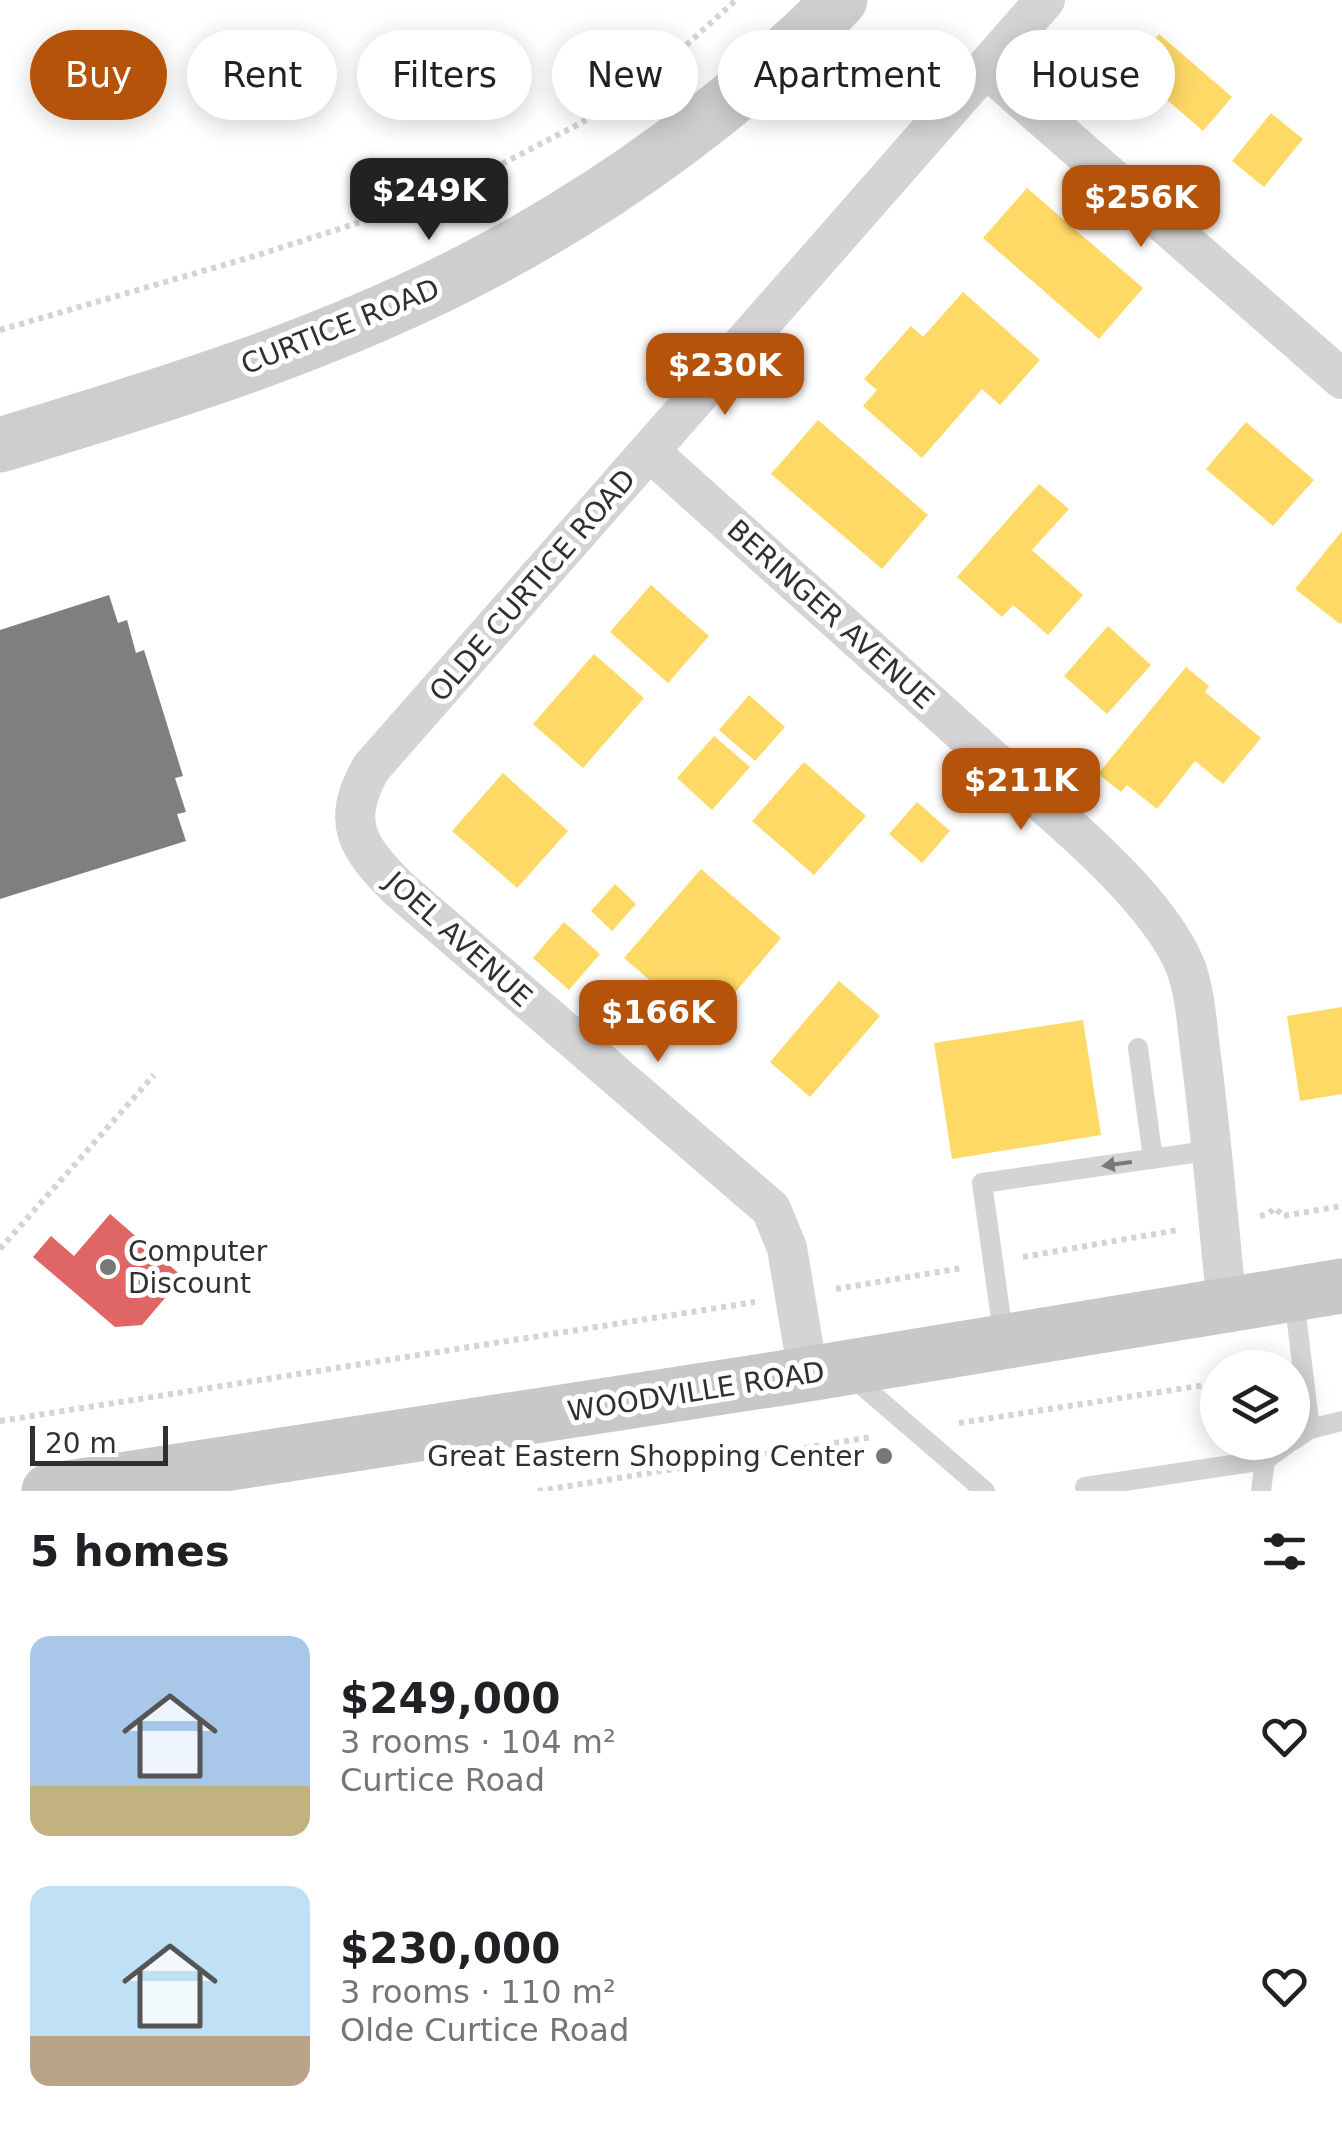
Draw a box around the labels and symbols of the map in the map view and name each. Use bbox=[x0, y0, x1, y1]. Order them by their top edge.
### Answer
pin: $249K bbox=[359, 158, 499, 243]
pin: $256K bbox=[1071, 165, 1211, 250]
street label: CURTICE ROAD bbox=[236, 272, 444, 381]
pin: $230K bbox=[655, 333, 795, 418]
street label: OLDE CURTICE ROAD bbox=[423, 463, 642, 708]
street label: BERINGER AVENUE bbox=[721, 513, 941, 716]
pin: $211K bbox=[951, 748, 1091, 833]
street label: JOEL AVENUE bbox=[377, 864, 539, 1014]
pin: $166K bbox=[588, 980, 728, 1065]
one-way arrow bbox=[1101, 1157, 1133, 1173]
place label: Computer Discount bbox=[128, 1235, 268, 1300]
marker: Computer Discount bbox=[97, 1256, 119, 1278]
street label: WOODVILLE ROAD bbox=[565, 1355, 827, 1428]
scale bar bbox=[30, 1421, 168, 1466]
place label: Great Eastern Shopping Center bbox=[427, 1440, 864, 1473]
marker: Great Eastern Shopping Center bbox=[873, 1445, 895, 1467]

